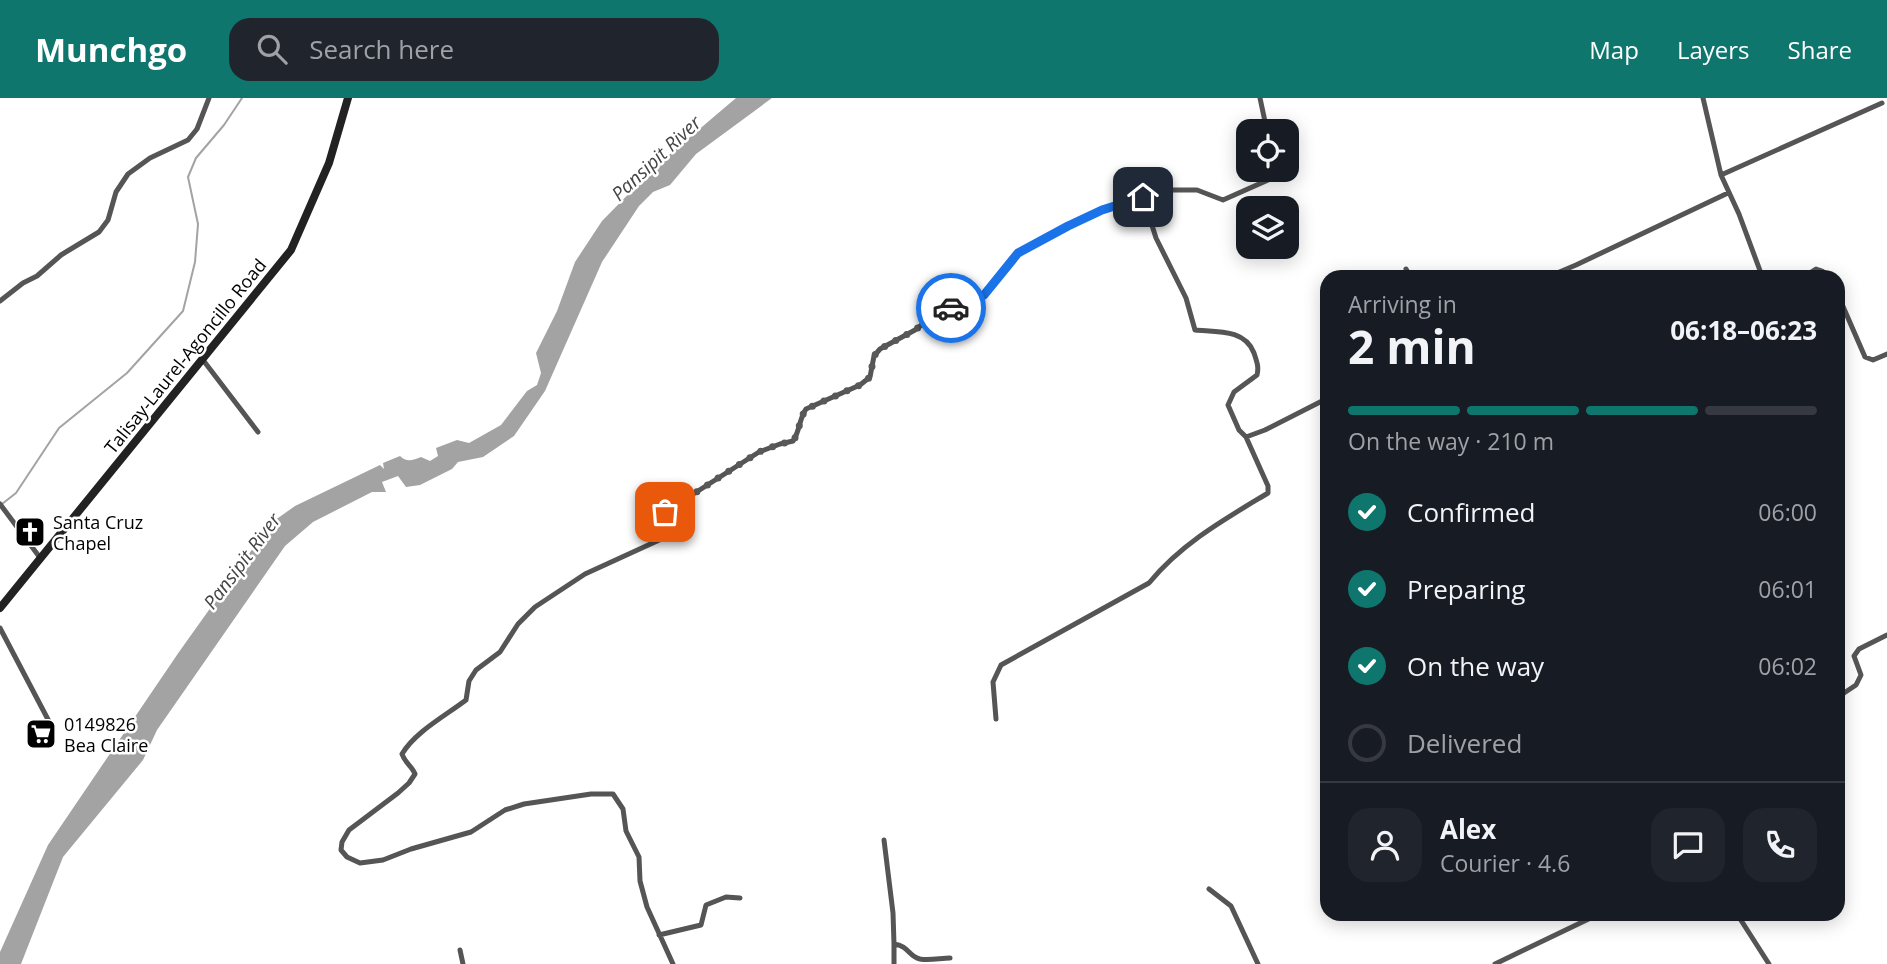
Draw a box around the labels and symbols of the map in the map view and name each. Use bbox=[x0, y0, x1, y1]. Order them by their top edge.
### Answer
water label: Pansipit River bbox=[606, 109, 708, 206]
pin bbox=[1113, 167, 1173, 227]
street label: Talisay-Laurel-Agoncillo Road bbox=[99, 253, 271, 459]
courier bbox=[916, 273, 986, 343]
pin bbox=[635, 482, 695, 542]
water label: Pansipit River bbox=[197, 507, 288, 614]
place label: Santa Cruz Chapel bbox=[53, 510, 143, 555]
church icon: Santa Cruz Chapel bbox=[13, 515, 47, 549]
place label: 0149826 Bea Claire bbox=[64, 712, 148, 757]
supermarket icon: 0149826 Bea Claire bbox=[24, 717, 58, 751]

